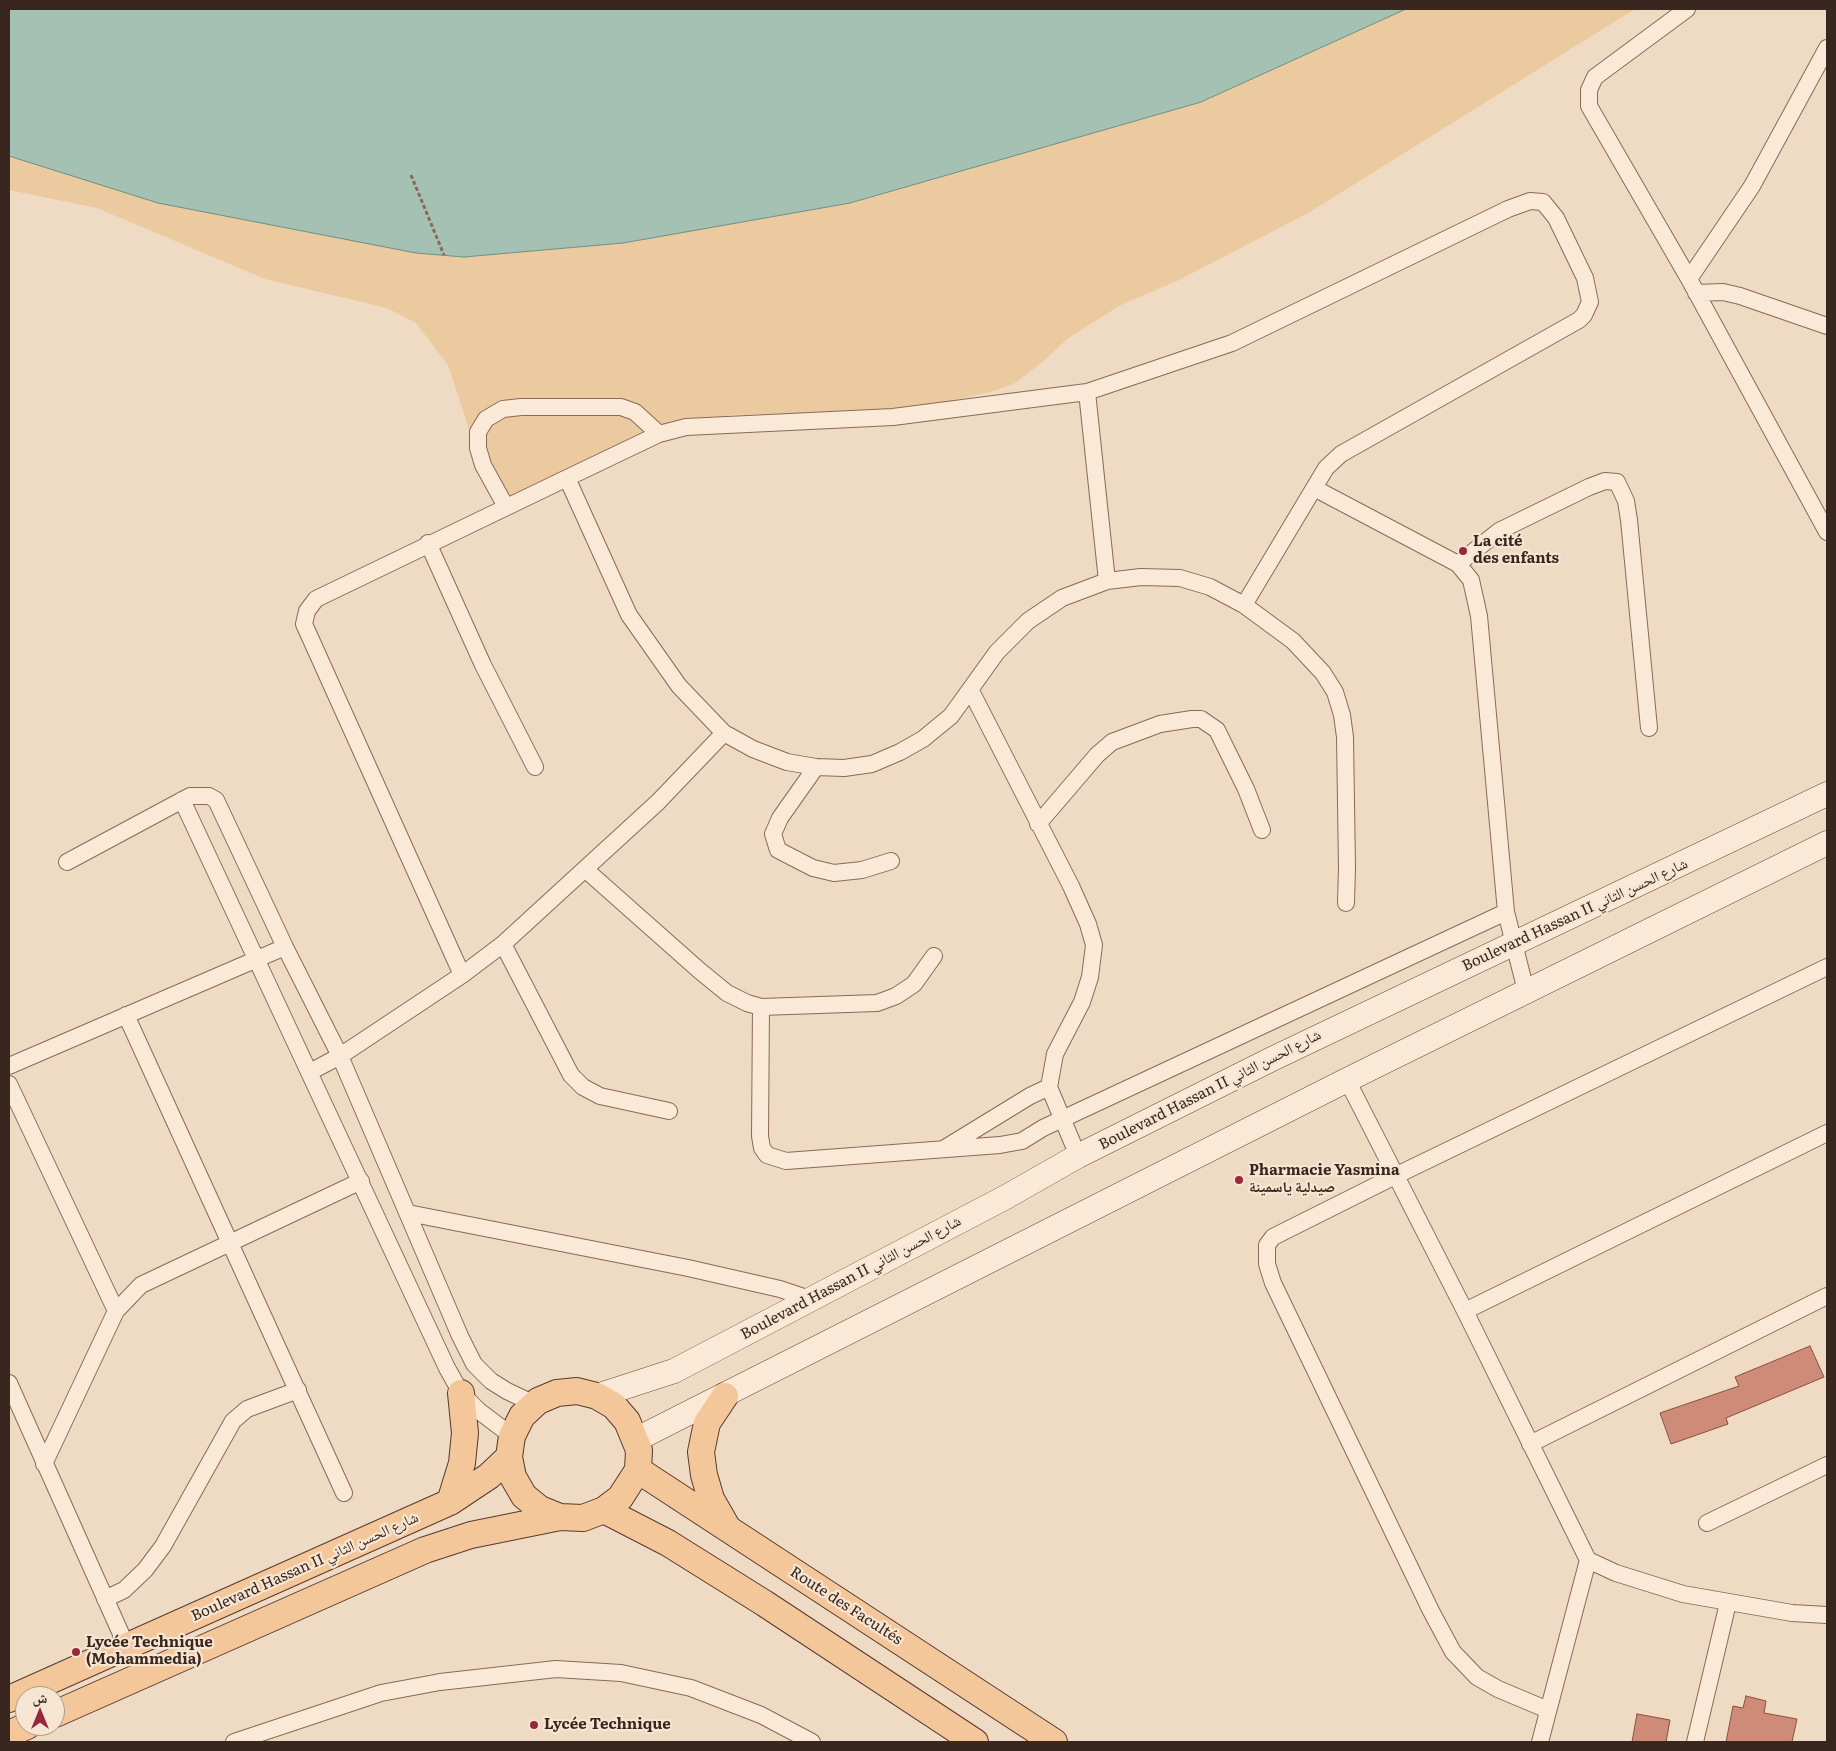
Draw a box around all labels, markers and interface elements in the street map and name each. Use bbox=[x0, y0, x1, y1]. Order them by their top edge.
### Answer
place label: La cité des enfants bbox=[1473, 533, 1559, 568]
marker: La cité des enfants bbox=[1457, 545, 1469, 557]
street label: Boulevard Hassan II شارع الحسن الثاني bbox=[1459, 855, 1691, 975]
street label: Boulevard Hassan II شارع الحسن الثاني bbox=[1096, 1026, 1324, 1154]
place label: Pharmacie Yasmina صيدلية ياسمينة bbox=[1249, 1162, 1400, 1197]
marker: Pharmacie Yasmina صيدلية ياسمينة bbox=[1233, 1174, 1245, 1186]
street label: Boulevard Hassan II شارع الحسن الثاني bbox=[738, 1212, 964, 1344]
street label: Boulevard Hassan II شارع الحسن الثاني bbox=[189, 1509, 421, 1625]
street label: Route des Facultés bbox=[787, 1563, 905, 1649]
place label: Lycée Technique (Mohammedia) bbox=[86, 1634, 213, 1669]
marker: Lycée Technique (Mohammedia) bbox=[70, 1646, 82, 1658]
north arrow bbox=[15, 1686, 65, 1736]
text: ش bbox=[33, 1687, 47, 1707]
place label: Lycée Technique bbox=[544, 1716, 671, 1734]
marker: Lycée Technique bbox=[528, 1719, 540, 1731]

